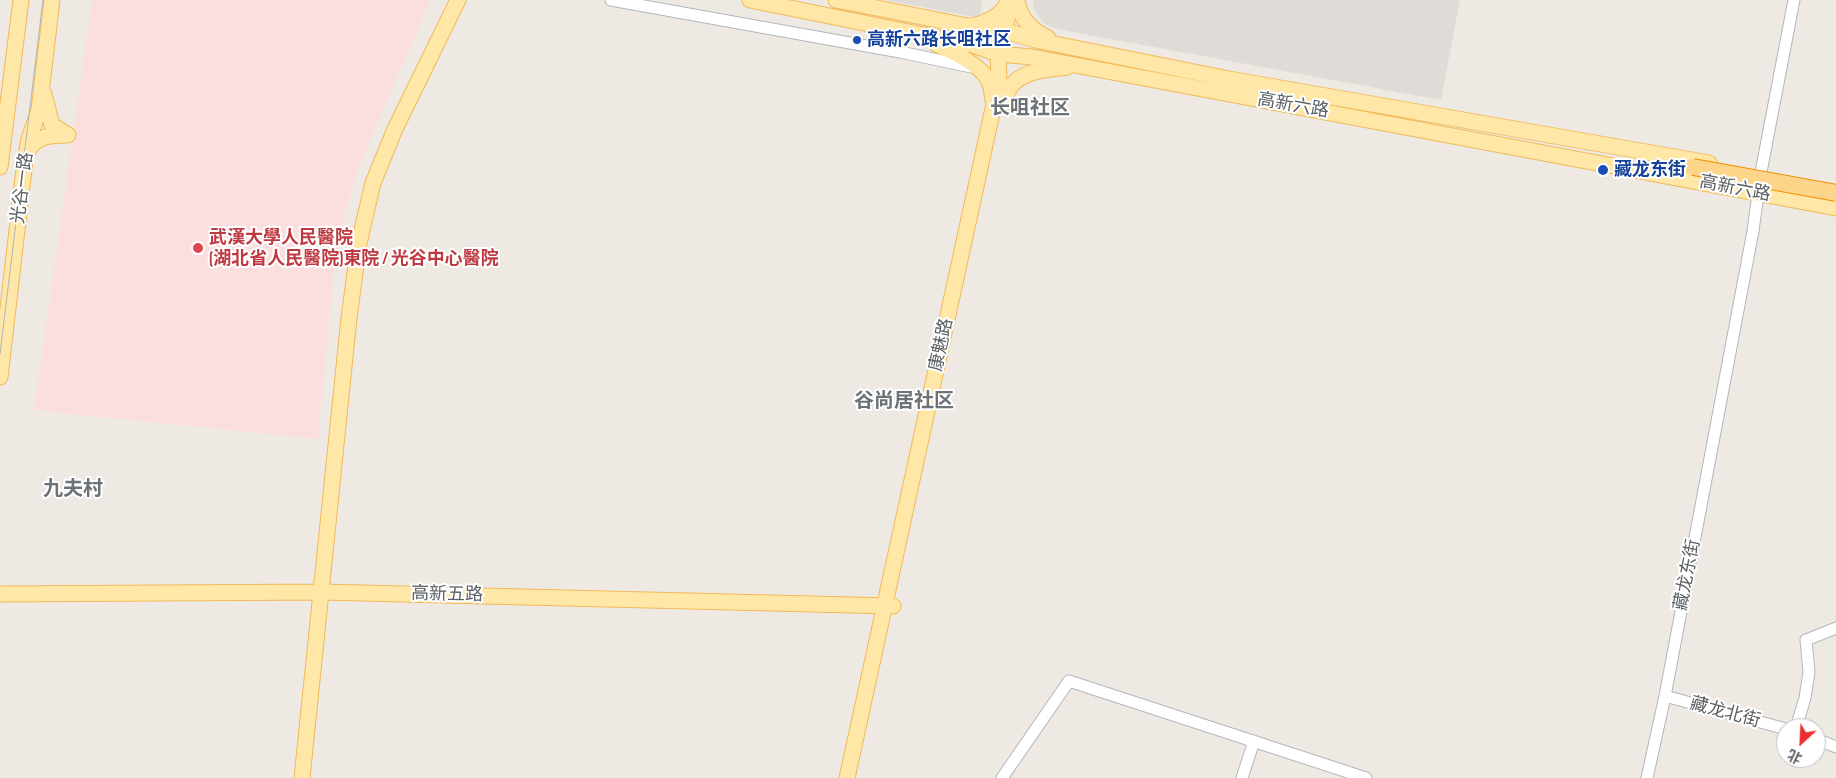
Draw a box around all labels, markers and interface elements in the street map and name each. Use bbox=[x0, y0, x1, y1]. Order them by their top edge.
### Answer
place label: 高新六路长咀社区 bbox=[867, 29, 1011, 51]
marker: 高新六路长咀社区 bbox=[851, 34, 863, 46]
street label: 高新六路 bbox=[1256, 89, 1330, 123]
district label: 长咀社区 bbox=[990, 97, 1070, 121]
street label: 光谷一路 bbox=[8, 151, 38, 225]
place label: 藏龙东街 bbox=[1614, 159, 1686, 181]
marker: 藏龙东街 bbox=[1596, 163, 1610, 177]
street label: 高新六路 bbox=[1698, 172, 1772, 206]
place label: 武漢大學人民醫院 (湖北省人民醫院)東院 / 光谷中心醫院 bbox=[209, 227, 499, 270]
marker: 武漢大學人民醫院 (湖北省人民醫院)東院 / 光谷中心醫院 bbox=[191, 241, 205, 255]
street label: 康魅路 bbox=[926, 316, 958, 374]
district label: 谷尚居社区 bbox=[854, 390, 954, 414]
district label: 九夫村 bbox=[43, 478, 103, 502]
street label: 藏龙东街 bbox=[1671, 538, 1705, 612]
street label: 高新五路 bbox=[411, 584, 483, 606]
street label: 藏龙北街 bbox=[1687, 693, 1763, 733]
north arrow bbox=[1776, 718, 1826, 768]
text: 北 bbox=[1785, 745, 1805, 767]

